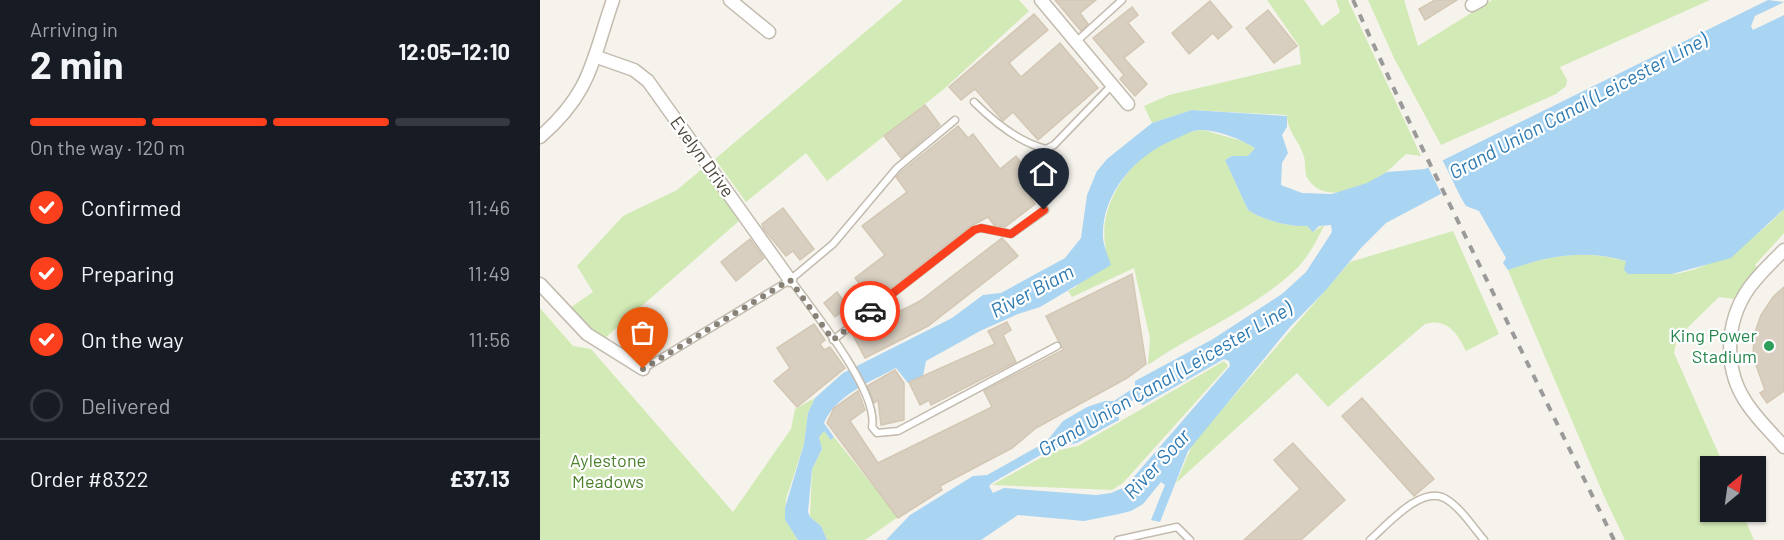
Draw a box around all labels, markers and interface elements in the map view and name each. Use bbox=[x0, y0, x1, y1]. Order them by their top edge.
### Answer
text: Arriving in bbox=[30, 17, 118, 41]
water label: Grand Union Canal (Leicester Line) bbox=[1444, 26, 1712, 184]
text: 12:05–12:10 bbox=[399, 38, 510, 64]
text: 2 min bbox=[30, 40, 123, 87]
street label: Evelyn Drive bbox=[666, 112, 740, 201]
text: On the way · 120 m bbox=[30, 135, 185, 159]
pin bbox=[1018, 148, 1069, 210]
icon: home bbox=[1027, 157, 1060, 190]
icon: check bbox=[30, 191, 63, 224]
text: Confirmed bbox=[81, 194, 181, 220]
text: 11:46 bbox=[468, 195, 510, 219]
icon: check bbox=[30, 257, 63, 290]
water label: River Biam bbox=[986, 258, 1077, 322]
text: Preparing bbox=[81, 260, 174, 286]
text: 11:49 bbox=[468, 261, 510, 285]
courier bbox=[840, 281, 900, 341]
icon: car bbox=[854, 295, 887, 328]
water label: Grand Union Canal (Leicester Line) bbox=[1033, 295, 1297, 461]
pin bbox=[617, 307, 668, 369]
icon: bag bbox=[626, 316, 659, 349]
icon: check bbox=[30, 323, 63, 356]
place label: King Power Stadium bbox=[1670, 324, 1757, 367]
text: On the way bbox=[81, 326, 184, 352]
text: 11:56 bbox=[469, 327, 510, 351]
marker: King Power Stadium bbox=[1762, 339, 1776, 353]
text: Delivered bbox=[81, 392, 170, 418]
water label: River Soar bbox=[1118, 423, 1195, 503]
park label: Aylestone Meadows bbox=[570, 449, 646, 492]
north arrow bbox=[1700, 456, 1766, 522]
map controls bbox=[1700, 456, 1766, 522]
text: Order #8322 bbox=[30, 465, 149, 491]
text: £37.13 bbox=[450, 465, 510, 491]

